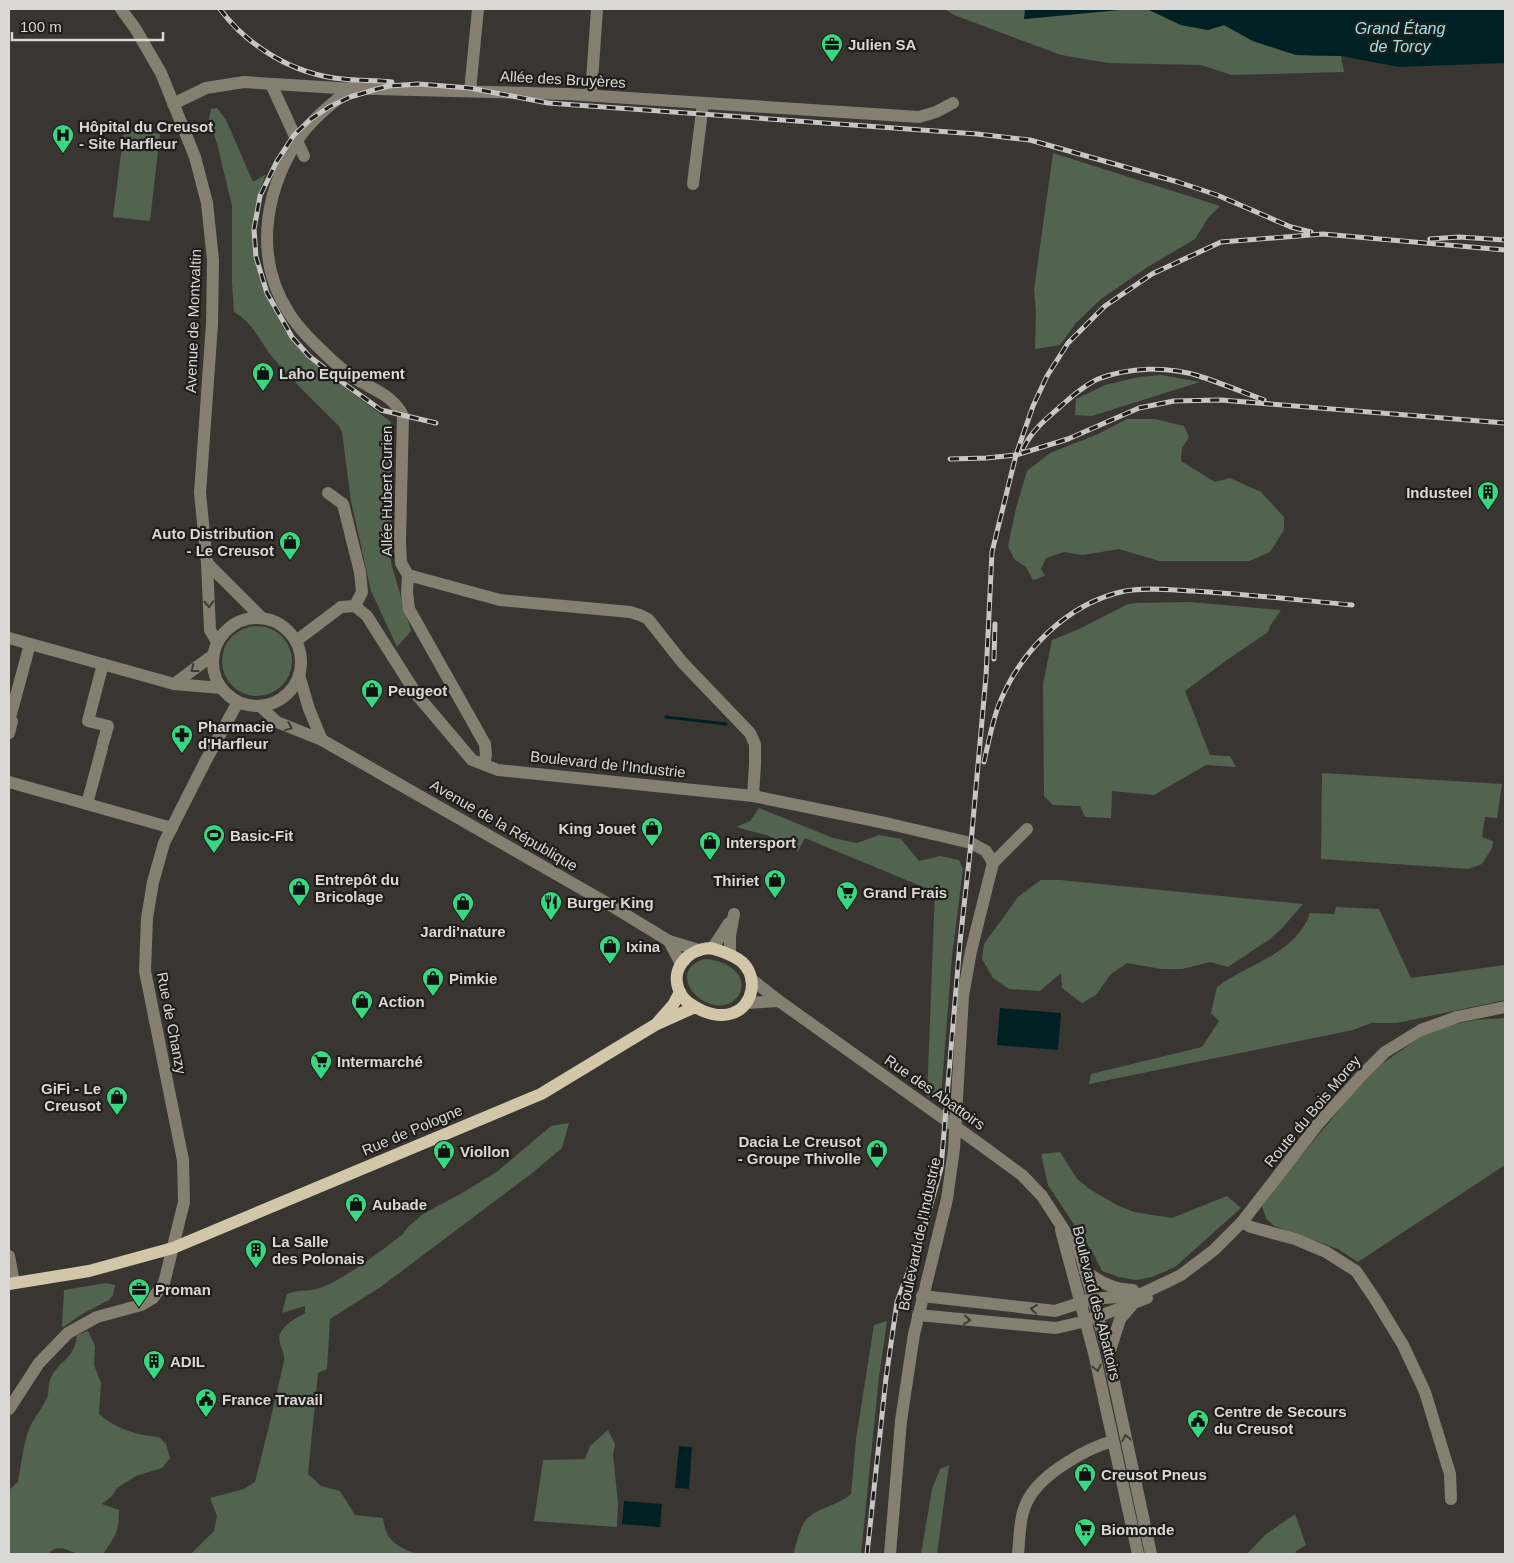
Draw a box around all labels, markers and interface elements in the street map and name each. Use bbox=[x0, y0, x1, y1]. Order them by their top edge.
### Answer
scale bar bbox=[12, 10, 164, 42]
text: 100 m bbox=[20, 18, 62, 35]
water label: Grand Étang de Torcy bbox=[1355, 19, 1445, 55]
office icon: Julien SA bbox=[820, 32, 844, 63]
place label: Julien SA bbox=[848, 36, 917, 53]
street label: Allée des Bruyères bbox=[500, 67, 626, 91]
place label: Hôpital du Creusot - Site Harfleur bbox=[79, 118, 213, 152]
hospital icon: Hôpital du Creusot - Site Harfleur bbox=[51, 123, 75, 154]
street label: Avenue de Montvaltin bbox=[182, 249, 204, 393]
shop icon: Laho Equipement bbox=[251, 361, 275, 392]
place label: Laho Equipement bbox=[279, 365, 405, 382]
street label: Allée Hubert Curien bbox=[378, 426, 395, 556]
building icon: Industeel bbox=[1476, 480, 1500, 511]
place label: Industeel bbox=[1406, 484, 1472, 501]
place label: Auto Distribution - Le Creusot bbox=[152, 525, 274, 559]
shop icon: Auto Distribution - Le Creusot bbox=[278, 530, 302, 561]
one-way arrow bbox=[203, 600, 214, 608]
one-way arrow bbox=[190, 663, 200, 672]
shop icon: Peugeot bbox=[360, 678, 384, 709]
place label: Peugeot bbox=[388, 682, 447, 699]
place label: Pharmacie d'Harfleur bbox=[198, 718, 274, 752]
one-way arrow bbox=[284, 720, 293, 731]
pharmacy icon: Pharmacie d'Harfleur bbox=[170, 723, 194, 754]
street label: Boulevard de l'Industrie bbox=[529, 747, 687, 781]
street label: Avenue de la République bbox=[427, 776, 581, 874]
shop icon: King Jouet bbox=[640, 816, 664, 847]
place label: King Jouet bbox=[559, 820, 636, 837]
sports icon: Basic-Fit bbox=[202, 823, 226, 854]
place label: Basic-Fit bbox=[230, 827, 293, 844]
shop icon: Intersport bbox=[698, 830, 722, 861]
place label: Intersport bbox=[726, 834, 796, 851]
shop icon: Thiriet bbox=[763, 868, 787, 899]
place label: Entrepôt du Bricolage bbox=[315, 871, 399, 905]
place label: Thiriet bbox=[713, 872, 759, 889]
shop icon: Entrepôt du Bricolage bbox=[287, 876, 311, 907]
supermarket icon: Grand Frais bbox=[835, 880, 859, 911]
place label: Grand Frais bbox=[863, 884, 947, 901]
restaurant icon: Burger King bbox=[539, 890, 563, 921]
shop icon: Jardi'nature bbox=[451, 891, 475, 922]
place label: Burger King bbox=[567, 894, 654, 911]
place label: Jardi'nature bbox=[420, 923, 506, 940]
shop icon: Ixina bbox=[598, 934, 622, 965]
place label: Ixina bbox=[626, 938, 661, 955]
shop icon: Pimkie bbox=[421, 966, 445, 997]
place label: Pimkie bbox=[449, 970, 497, 987]
street label: Rue de Chanzy bbox=[154, 971, 190, 1076]
shop icon: Action bbox=[350, 989, 374, 1020]
place label: Action bbox=[378, 993, 425, 1010]
supermarket icon: Intermarché bbox=[309, 1049, 333, 1080]
street label: Rue des Abattoirs bbox=[882, 1051, 988, 1133]
street label: Route du Bois Morey bbox=[1260, 1052, 1364, 1170]
place label: Intermarché bbox=[337, 1053, 423, 1070]
place label: GiFi - Le Creusot bbox=[41, 1080, 101, 1114]
shop icon: GiFi - Le Creusot bbox=[105, 1085, 129, 1116]
street label: Rue de Pologne bbox=[359, 1101, 465, 1159]
place label: Dacia Le Creusot - Groupe Thivolle bbox=[738, 1133, 861, 1167]
shop icon: Dacia Le Creusot - Groupe Thivolle bbox=[865, 1138, 889, 1169]
shop icon: Viollon bbox=[432, 1139, 456, 1170]
place label: Viollon bbox=[460, 1143, 510, 1160]
street label: Boulevard de l'Industrie bbox=[894, 1156, 944, 1312]
shop icon: Aubade bbox=[344, 1192, 368, 1223]
place label: Aubade bbox=[372, 1196, 427, 1213]
street label: Boulevard des Abattoirs bbox=[1070, 1224, 1124, 1382]
place label: La Salle des Polonais bbox=[272, 1233, 365, 1267]
building icon: La Salle des Polonais bbox=[244, 1238, 268, 1269]
office icon: Proman bbox=[127, 1277, 151, 1308]
place label: Proman bbox=[155, 1281, 211, 1298]
one-way arrow bbox=[1029, 1304, 1037, 1315]
one-way arrow bbox=[963, 1314, 971, 1325]
building icon: ADIL bbox=[142, 1349, 166, 1380]
place label: ADIL bbox=[170, 1353, 205, 1370]
one-way arrow bbox=[1091, 1364, 1102, 1373]
public building icon: France Travail bbox=[194, 1387, 218, 1418]
place label: France Travail bbox=[222, 1391, 323, 1408]
place label: Centre de Secours du Creusot bbox=[1214, 1403, 1347, 1437]
public building icon: Centre de Secours du Creusot bbox=[1186, 1408, 1210, 1439]
one-way arrow bbox=[1121, 1434, 1132, 1443]
shop icon: Creusot Pneus bbox=[1073, 1462, 1097, 1493]
place label: Creusot Pneus bbox=[1101, 1466, 1207, 1483]
supermarket icon: Biomonde bbox=[1073, 1517, 1097, 1548]
place label: Biomonde bbox=[1101, 1521, 1174, 1538]

